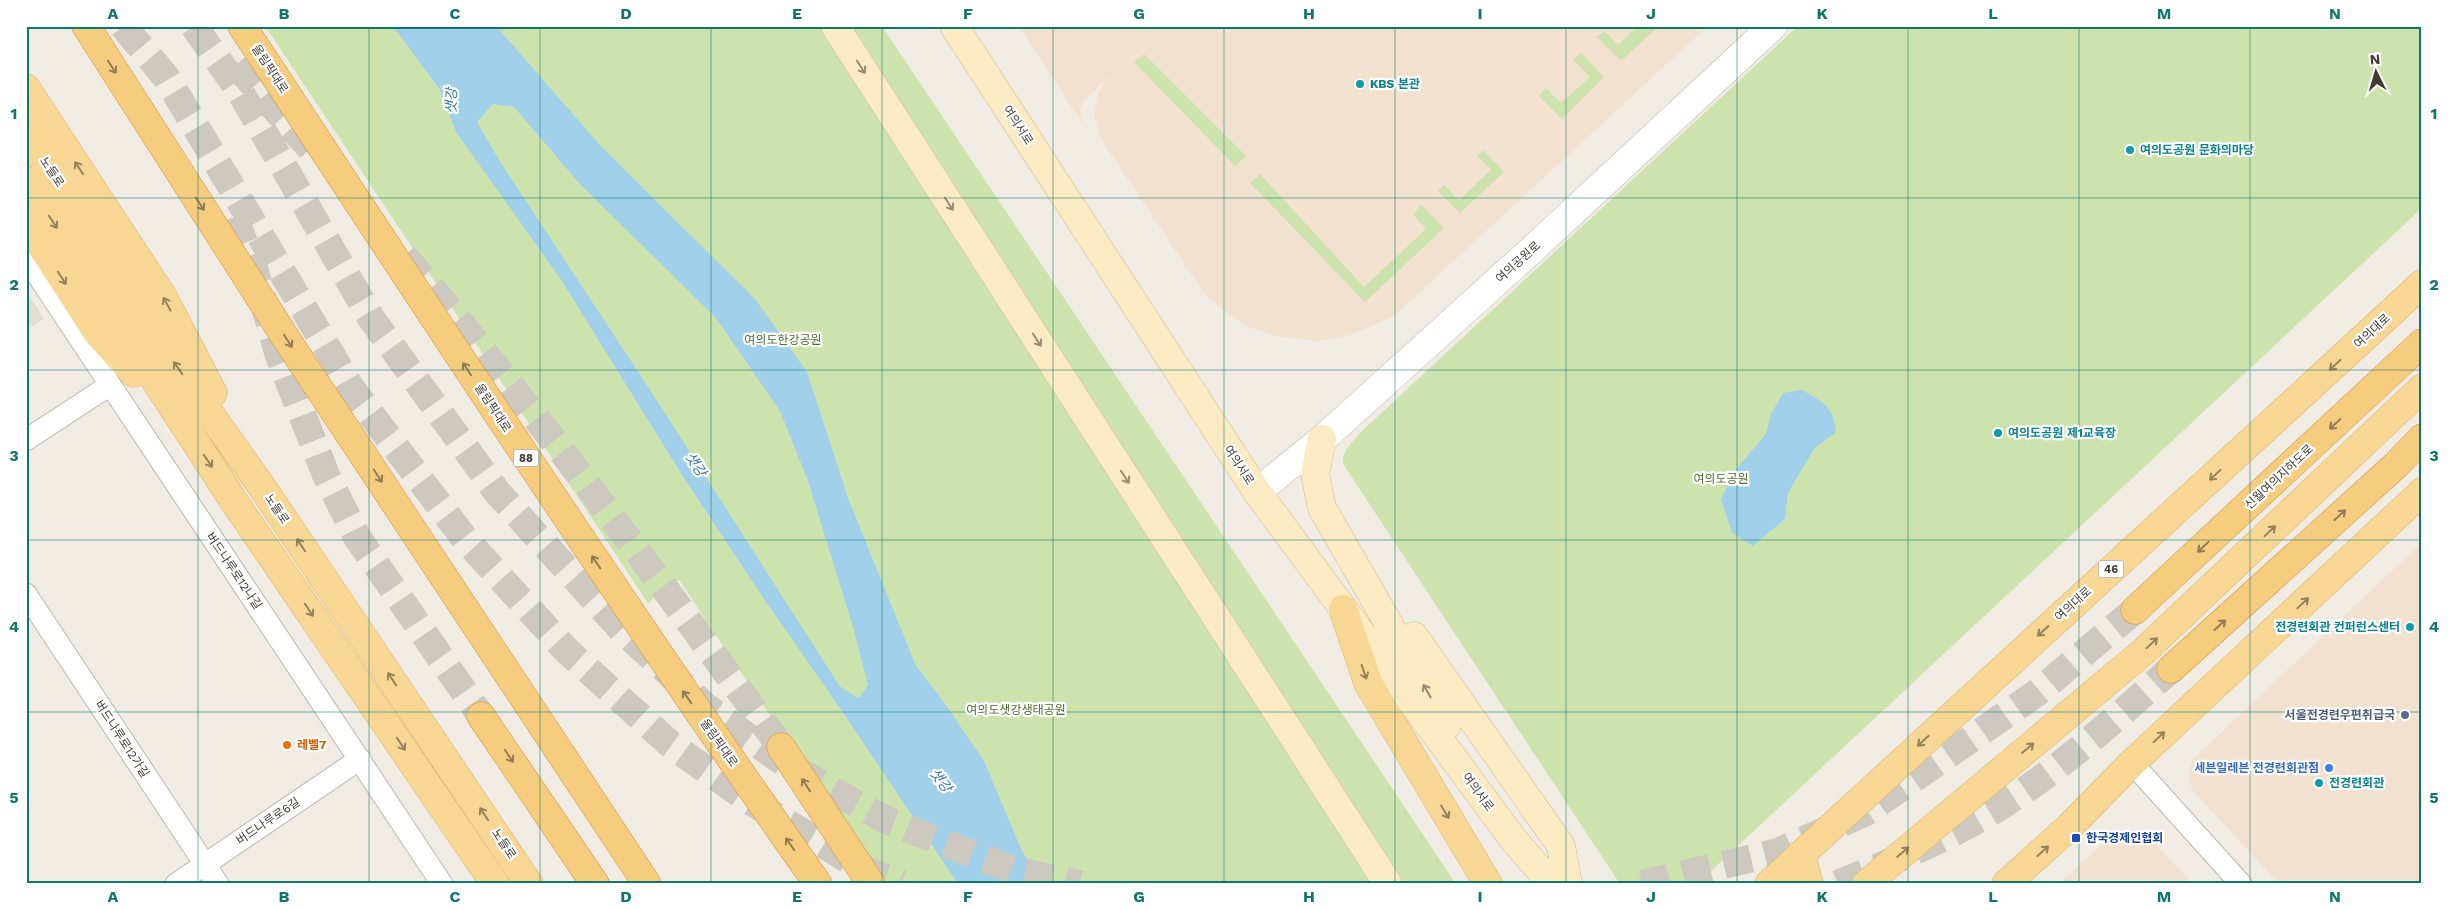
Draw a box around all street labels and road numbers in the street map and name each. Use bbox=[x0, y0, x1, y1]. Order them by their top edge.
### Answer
street label: 올림픽대로 bbox=[249, 42, 291, 96]
street label: 여의서로 bbox=[1000, 103, 1036, 147]
street label: 노들로 bbox=[37, 154, 67, 190]
street label: 여의공원로 bbox=[1493, 238, 1543, 286]
street label: 여의대로 bbox=[2351, 311, 2393, 351]
street label: 올림픽대로 bbox=[472, 381, 514, 435]
street label: 신월여의지하도로 bbox=[2242, 442, 2316, 512]
street label: 여의서로 bbox=[1221, 443, 1257, 487]
road number: 88 bbox=[514, 449, 538, 466]
street label: 노들로 bbox=[262, 491, 292, 527]
street label: 버드나루로12나길 bbox=[203, 530, 265, 612]
road number: 46 bbox=[2098, 560, 2124, 578]
street label: 여의대로 bbox=[2052, 584, 2094, 624]
street label: 버드나루로12가길 bbox=[92, 698, 152, 780]
street label: 올림픽대로 bbox=[697, 716, 741, 770]
street label: 여의서로 bbox=[1459, 770, 1497, 814]
street label: 버드나루로6길 bbox=[234, 795, 302, 847]
street label: 노들로 bbox=[489, 826, 519, 862]

